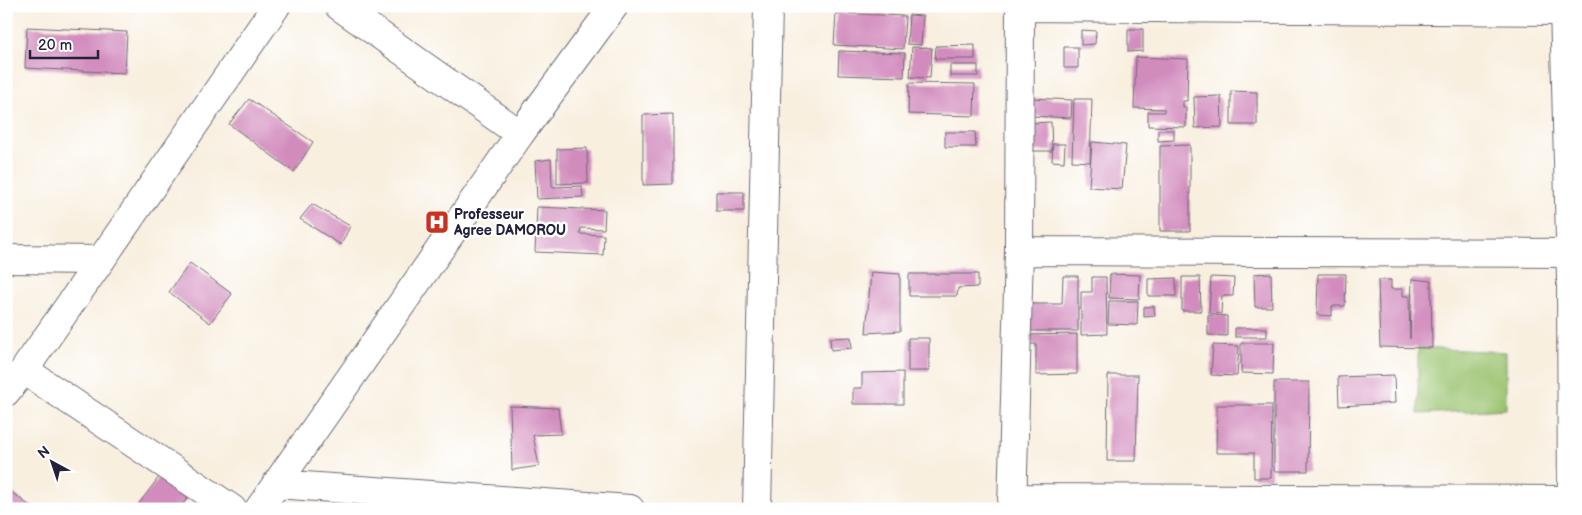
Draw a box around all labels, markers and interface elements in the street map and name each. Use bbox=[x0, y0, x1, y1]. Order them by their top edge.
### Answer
scale bar bbox=[30, 28, 98, 60]
text: 20 m bbox=[38, 36, 72, 55]
place label: Professeur Agree DAMOROU bbox=[453, 206, 566, 239]
hospital icon: Professeur Agree DAMOROU bbox=[424, 209, 450, 235]
north arrow bbox=[28, 438, 78, 488]
text: N bbox=[34, 443, 53, 462]

